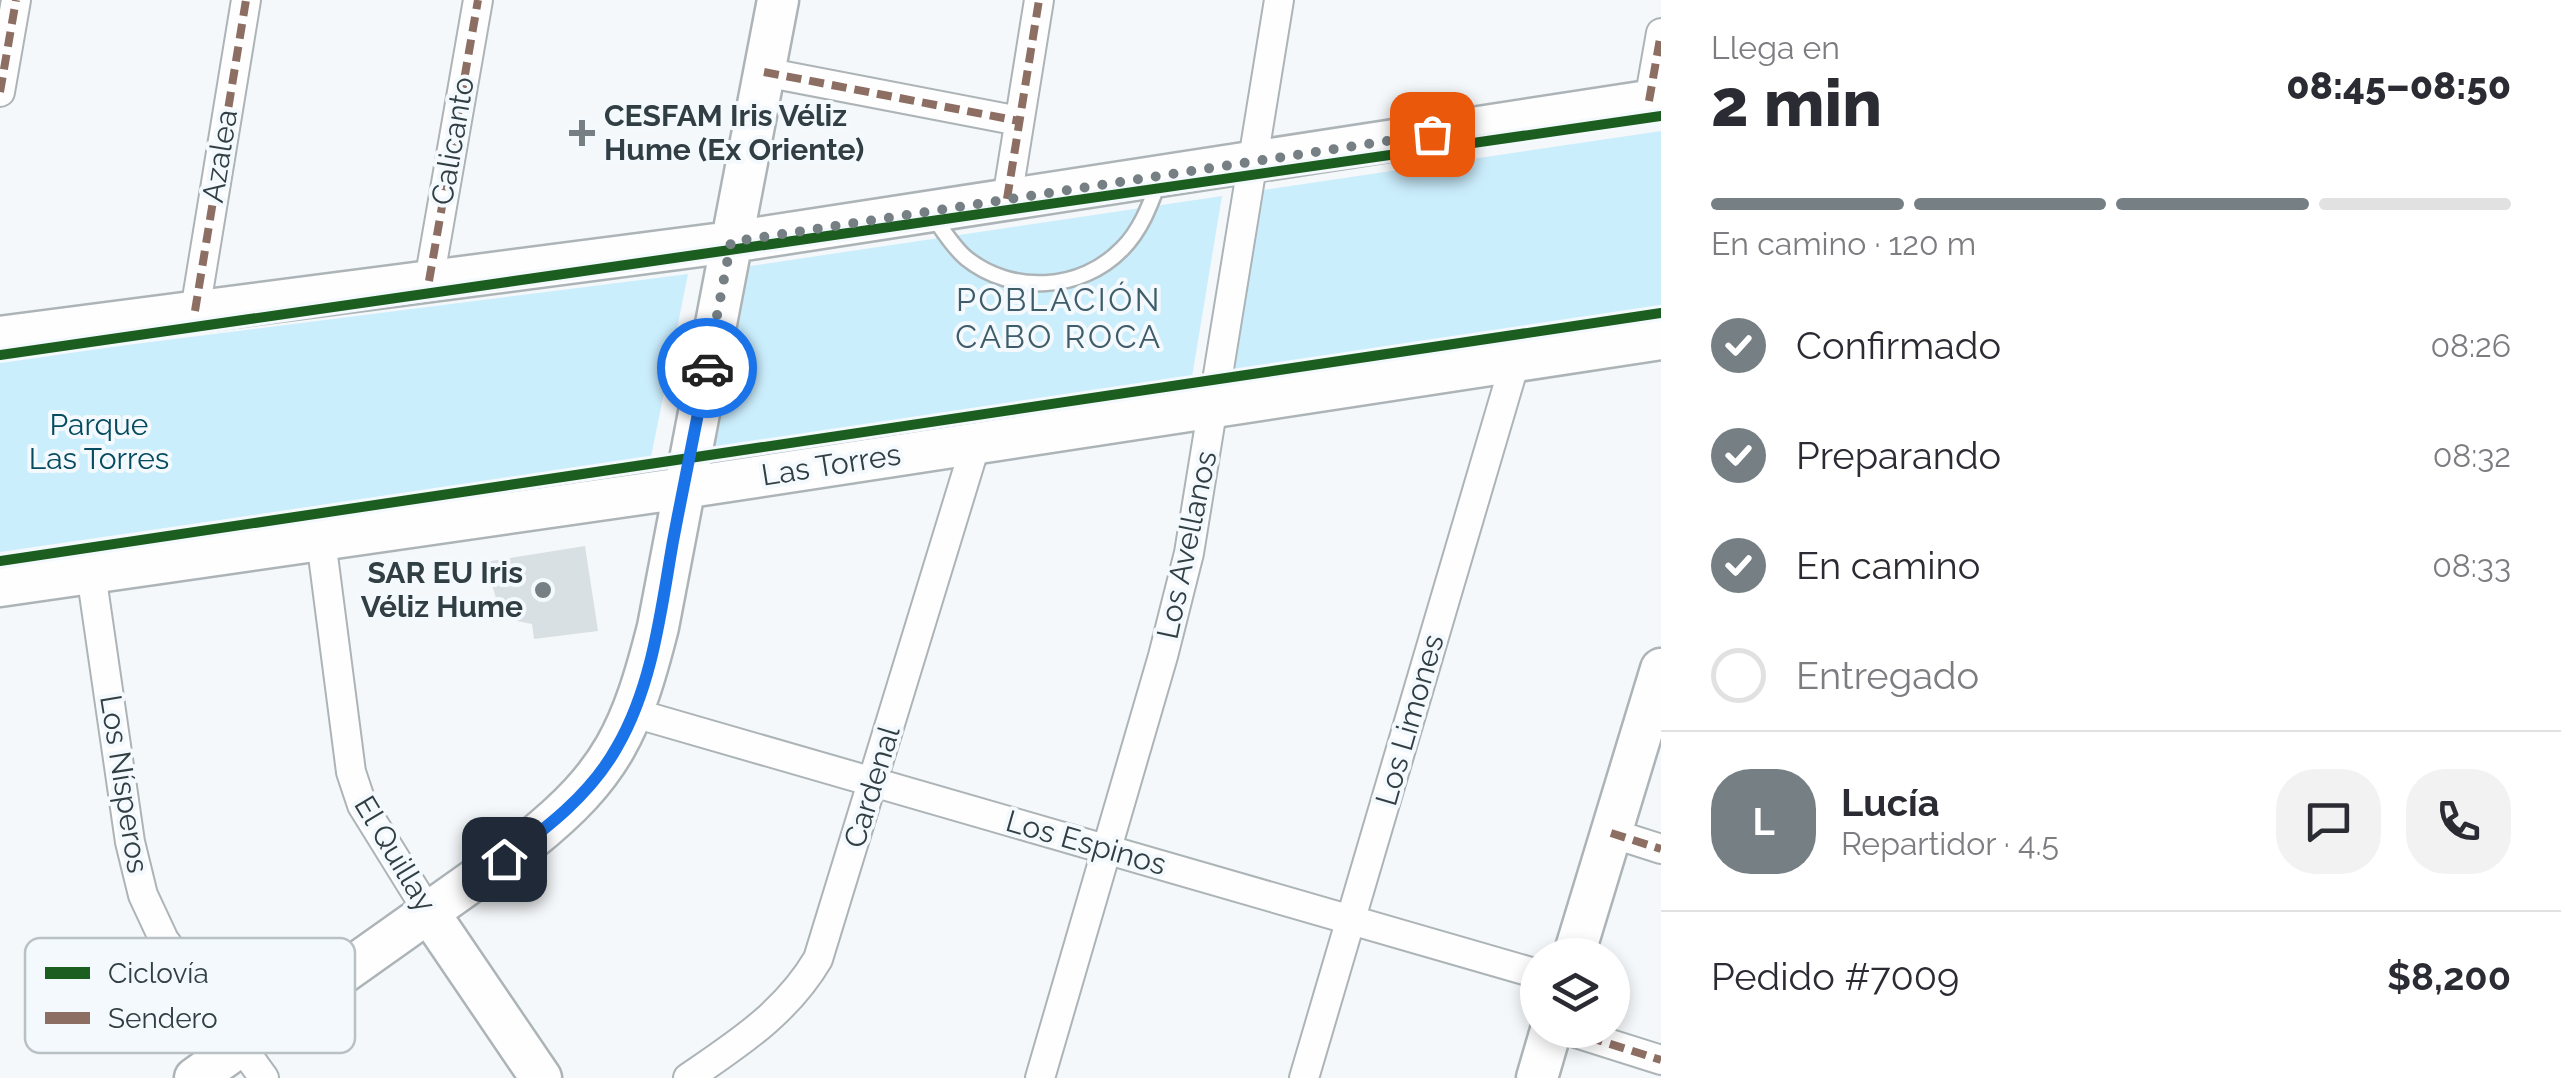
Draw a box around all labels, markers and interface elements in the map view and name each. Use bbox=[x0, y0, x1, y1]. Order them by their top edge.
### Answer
text: Llega en bbox=[1711, 29, 1840, 66]
text: 08:45–08:50 bbox=[2286, 63, 2511, 108]
text: 2 min bbox=[1711, 65, 1882, 141]
street label: Calicanto bbox=[424, 74, 481, 208]
pin bbox=[1390, 92, 1475, 177]
place label: CESFAM Iris Véliz Hume (Ex Oriente) bbox=[604, 98, 864, 167]
street label: Azalea bbox=[195, 107, 244, 205]
icon: bag bbox=[1405, 107, 1460, 162]
marker: CESFAM Iris Véliz Hume (Ex Oriente) bbox=[569, 120, 595, 146]
text: En camino · 120 m bbox=[1711, 225, 1976, 262]
district label: POBLACIÓN CABO ROCA bbox=[955, 281, 1163, 355]
courier bbox=[657, 318, 757, 418]
icon: check bbox=[1711, 318, 1766, 373]
text: Confirmado bbox=[1796, 323, 2001, 368]
text: 08:26 bbox=[2430, 327, 2511, 364]
icon: car bbox=[680, 341, 735, 396]
park label: Parque Las Torres bbox=[29, 407, 169, 476]
icon: check bbox=[1711, 428, 1766, 483]
text: Preparando bbox=[1796, 433, 2001, 478]
street label: Las Torres bbox=[759, 436, 903, 493]
text: 08:32 bbox=[2433, 437, 2511, 474]
street label: Los Avellanos bbox=[1150, 448, 1223, 642]
icon: check bbox=[1711, 538, 1766, 593]
text: En camino bbox=[1796, 543, 1980, 588]
text: 08:33 bbox=[2432, 547, 2511, 584]
place label: SAR EU Iris Véliz Hume bbox=[361, 555, 523, 624]
marker: SAR EU Iris Véliz Hume bbox=[532, 579, 554, 601]
street label: Los Limones bbox=[1368, 630, 1451, 809]
text: Entregado bbox=[1796, 653, 1979, 698]
street label: Los Nísperos bbox=[93, 692, 156, 875]
street label: Cardenal bbox=[836, 721, 907, 852]
button: chat bbox=[2276, 769, 2381, 874]
button: phone bbox=[2406, 769, 2511, 874]
text: Lucía bbox=[1841, 780, 1940, 825]
street label: El Quillay bbox=[347, 790, 444, 918]
text: L bbox=[1752, 799, 1775, 844]
street label: Los Espinos bbox=[1002, 803, 1170, 882]
pin bbox=[462, 817, 547, 902]
text: Repartidor · 4.5 bbox=[1841, 825, 2059, 862]
icon: home bbox=[477, 832, 532, 887]
legend bbox=[25, 938, 355, 1053]
map controls bbox=[1520, 938, 1630, 1048]
button: layers bbox=[1520, 938, 1630, 1048]
text: Pedido #7009 bbox=[1711, 954, 1959, 999]
text: $8,200 bbox=[2387, 954, 2511, 999]
text: Ciclovía bbox=[108, 957, 209, 990]
text: Sendero bbox=[108, 1002, 218, 1035]

